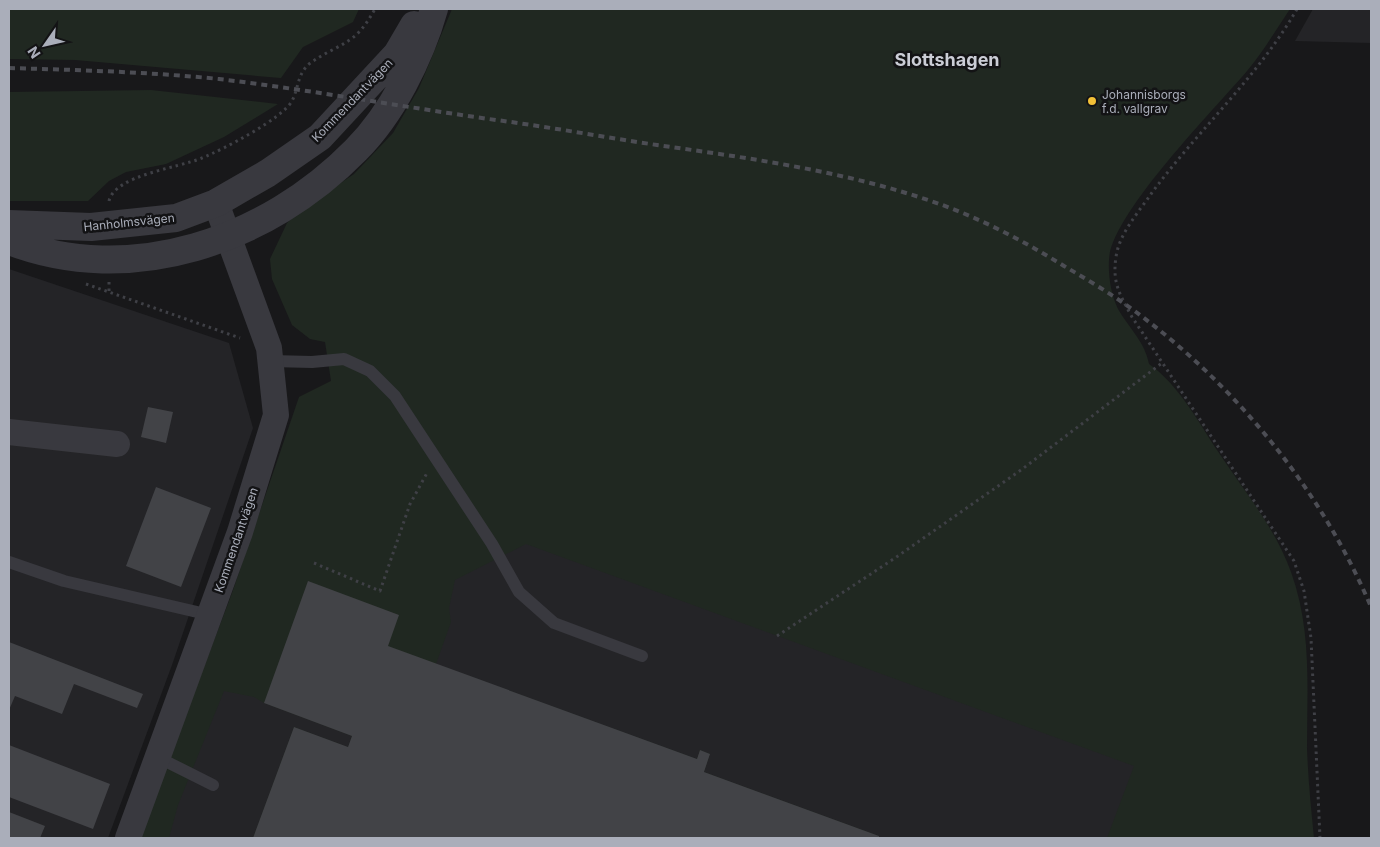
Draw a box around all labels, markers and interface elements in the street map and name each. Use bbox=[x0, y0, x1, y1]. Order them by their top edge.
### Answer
north arrow bbox=[20, 20, 70, 70]
text: N bbox=[24, 43, 44, 62]
district label: Slottshagen bbox=[894, 49, 1000, 70]
street label: Kommendantvägen bbox=[308, 55, 396, 145]
place label: Johannisborgs f.d. vallgrav bbox=[1102, 87, 1186, 116]
marker: Johannisborgs f.d. vallgrav bbox=[1086, 95, 1098, 107]
street label: Hanholmsvägen bbox=[83, 210, 175, 234]
street label: Kommendantvägen bbox=[211, 486, 261, 594]

